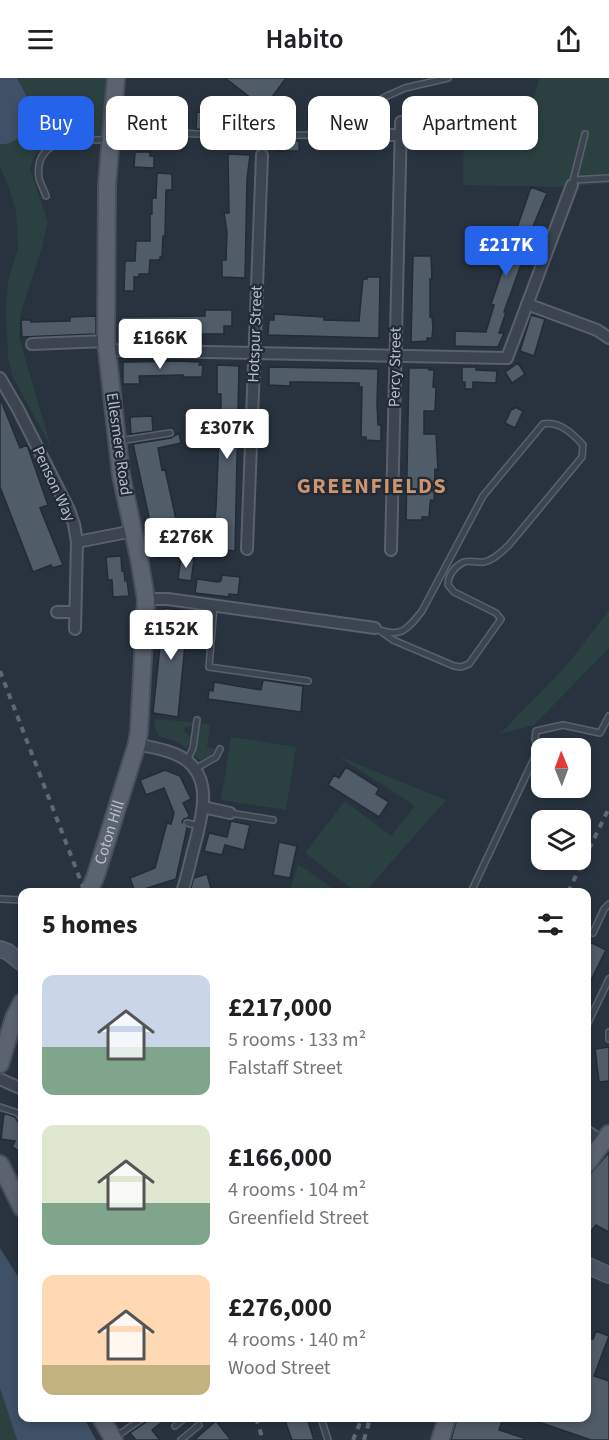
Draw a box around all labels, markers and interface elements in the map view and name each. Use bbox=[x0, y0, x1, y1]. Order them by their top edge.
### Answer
text: Habito bbox=[265, 20, 344, 59]
icon: menu bbox=[24, 23, 57, 56]
icon: share bbox=[552, 23, 585, 56]
chip: Buy bbox=[18, 96, 94, 150]
chip: Rent bbox=[106, 96, 188, 150]
chip: Filters bbox=[200, 96, 296, 150]
chip: New bbox=[308, 96, 390, 150]
chip: Apartment bbox=[402, 96, 538, 150]
pin: £217K bbox=[464, 226, 548, 277]
text: £217K bbox=[479, 231, 533, 259]
street label: Hotspur Street bbox=[242, 284, 268, 383]
pin: £166K bbox=[118, 319, 202, 370]
text: £166K bbox=[133, 324, 187, 352]
street label: Percy Street bbox=[383, 326, 407, 407]
street label: Ellesmere Road bbox=[101, 391, 137, 497]
pin: £307K bbox=[185, 409, 269, 460]
text: £307K bbox=[200, 414, 254, 442]
street label: Penson Way bbox=[27, 443, 81, 526]
district label: GREENFIELDS bbox=[297, 470, 447, 502]
pin: £276K bbox=[144, 518, 228, 569]
text: £276K bbox=[159, 523, 213, 551]
pin: £152K bbox=[129, 610, 213, 661]
text: £152K bbox=[144, 615, 198, 643]
north arrow bbox=[531, 738, 591, 798]
map controls bbox=[531, 738, 591, 870]
street label: Coton Hill bbox=[89, 798, 130, 867]
button: layers bbox=[531, 810, 591, 870]
text: 5 homes bbox=[42, 906, 137, 943]
icon: filters bbox=[534, 908, 567, 941]
text: £217,000 bbox=[228, 989, 332, 1026]
icon: home bbox=[90, 999, 162, 1071]
text: 5 rooms · 133 m² bbox=[228, 1026, 366, 1054]
text: Falstaff Street bbox=[228, 1054, 342, 1082]
text: £166,000 bbox=[228, 1139, 332, 1176]
icon: home bbox=[90, 1149, 162, 1221]
text: 4 rooms · 104 m² bbox=[228, 1176, 366, 1204]
text: Greenfield Street bbox=[228, 1204, 369, 1232]
text: £276,000 bbox=[228, 1289, 332, 1326]
icon: home bbox=[90, 1299, 162, 1371]
text: 4 rooms · 140 m² bbox=[228, 1326, 366, 1354]
text: Wood Street bbox=[228, 1354, 331, 1382]

